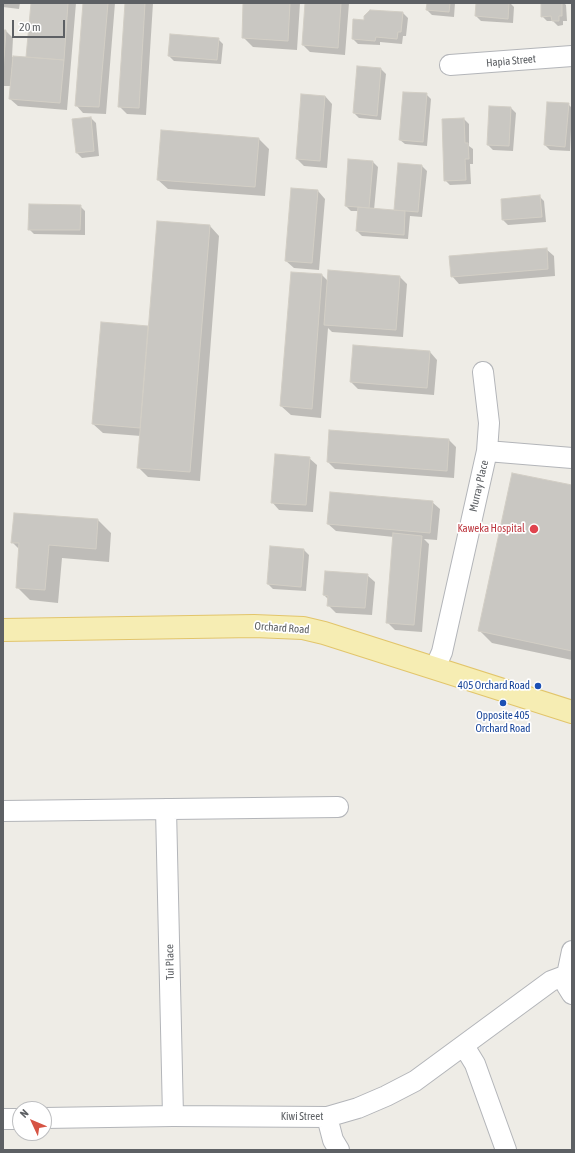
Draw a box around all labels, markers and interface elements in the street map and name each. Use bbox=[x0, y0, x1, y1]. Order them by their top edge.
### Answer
scale bar bbox=[14, 12, 67, 38]
text: 20 m bbox=[19, 20, 41, 34]
street label: Hapia Street bbox=[486, 52, 536, 70]
street label: Murray Place bbox=[467, 459, 491, 513]
place label: Kaweka Hospital bbox=[457, 522, 525, 536]
marker: Kaweka Hospital bbox=[528, 523, 540, 535]
street label: Orchard Road bbox=[254, 619, 310, 637]
place label: 405 Orchard Road bbox=[458, 679, 530, 693]
marker: 405 Orchard Road bbox=[533, 681, 543, 691]
marker: Opposite 405 Orchard Road bbox=[498, 698, 508, 708]
place label: Opposite 405 Orchard Road bbox=[475, 709, 531, 735]
street label: Tui Place bbox=[163, 944, 177, 980]
north arrow bbox=[12, 1101, 52, 1141]
text: N bbox=[18, 1107, 31, 1120]
street label: Kiwi Street bbox=[281, 1110, 323, 1124]

